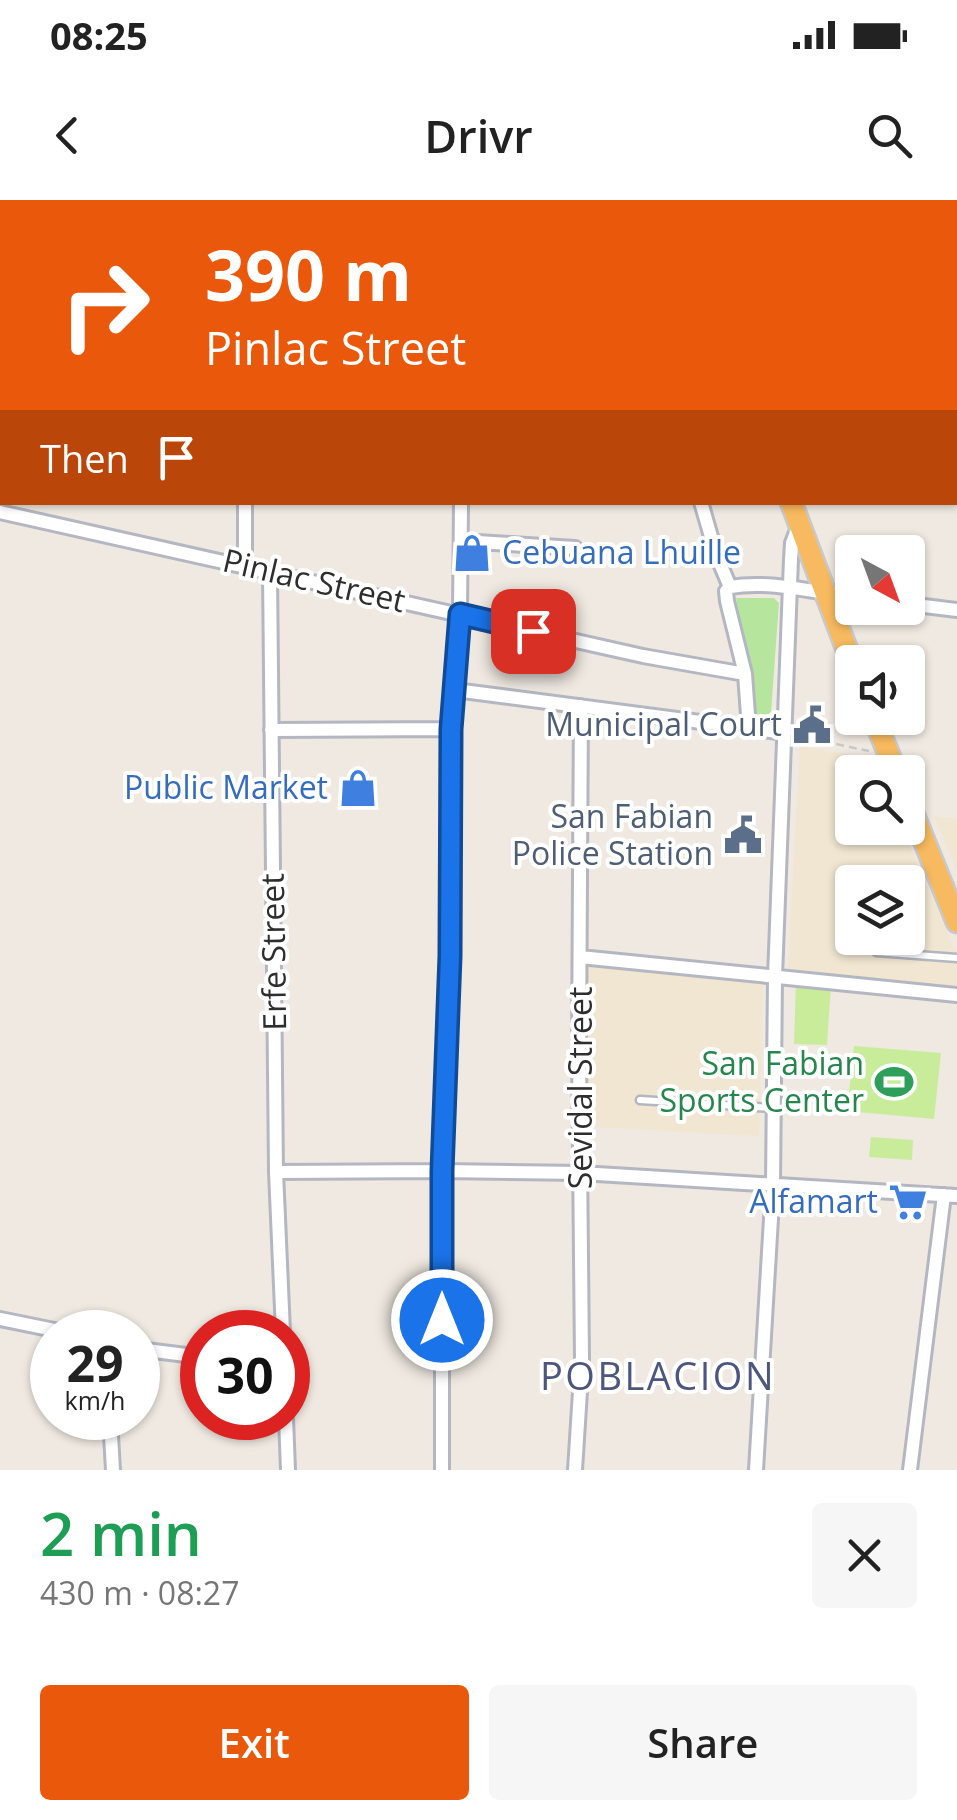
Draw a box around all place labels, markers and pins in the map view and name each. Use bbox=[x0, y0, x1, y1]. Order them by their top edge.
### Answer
place label: Cebuana Lhuille bbox=[502, 530, 741, 573]
shop icon: Cebuana Lhuille bbox=[451, 532, 493, 574]
pin bbox=[491, 589, 576, 674]
place label: Municipal Court bbox=[545, 702, 782, 745]
public building icon: Municipal Court bbox=[791, 704, 833, 746]
place label: Public Market bbox=[124, 765, 328, 808]
shop icon: Public Market bbox=[337, 767, 379, 809]
place label: San Fabian Police Station bbox=[512, 794, 713, 874]
public building icon: San Fabian Police Station bbox=[722, 814, 764, 856]
place label: San Fabian Sports Center bbox=[659, 1041, 864, 1121]
sports icon: San Fabian Sports Center bbox=[873, 1061, 915, 1103]
place label: Alfamart bbox=[749, 1179, 878, 1222]
supermarket icon: Alfamart bbox=[887, 1181, 929, 1223]

